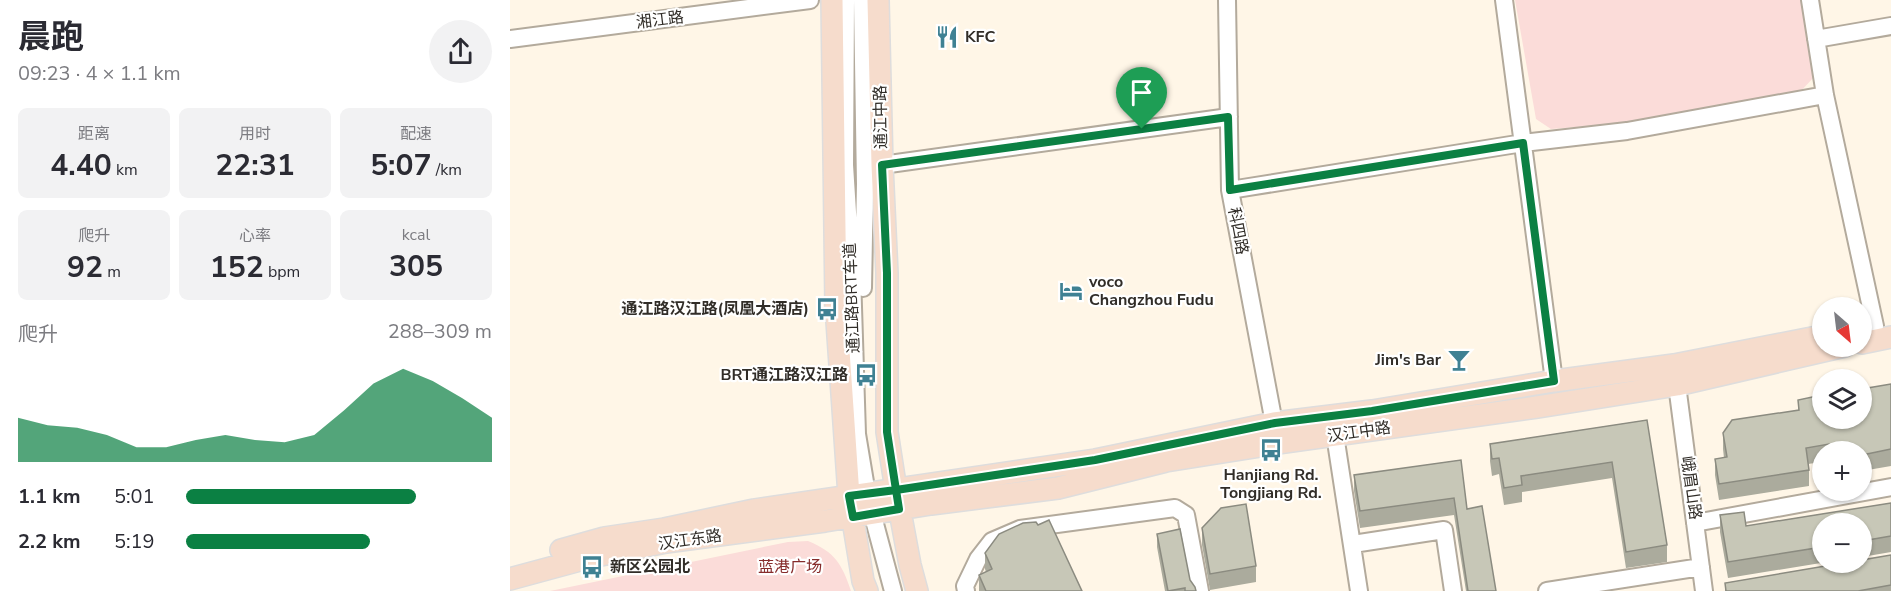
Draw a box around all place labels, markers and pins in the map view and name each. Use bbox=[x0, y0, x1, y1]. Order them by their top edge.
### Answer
restaurant icon: KFC bbox=[934, 24, 960, 50]
place label: KFC bbox=[965, 26, 995, 48]
pin bbox=[1116, 67, 1167, 129]
place label: voco Changzhou Fudu bbox=[1088, 271, 1214, 311]
hotel icon: voco Changzhou Fudu bbox=[1058, 278, 1084, 304]
bus stop icon: 通江路汉江路(凤凰大酒店) bbox=[814, 296, 840, 322]
place label: 通江路汉江路(凤凰大酒店) bbox=[622, 298, 809, 320]
bar icon: Jim's Bar bbox=[1446, 347, 1472, 373]
place label: Jim's Bar bbox=[1374, 349, 1442, 371]
bus stop icon: BRT通江路汉江路 bbox=[853, 362, 879, 388]
place label: BRT通江路汉江路 bbox=[720, 364, 848, 386]
bus stop icon: Hanjiang Rd. Tongjiang Rd. bbox=[1258, 437, 1284, 463]
place label: Hanjiang Rd. Tongjiang Rd. bbox=[1220, 464, 1322, 504]
bus stop icon: 新区公园北 bbox=[579, 554, 605, 580]
place label: 新区公园北 bbox=[610, 556, 690, 578]

